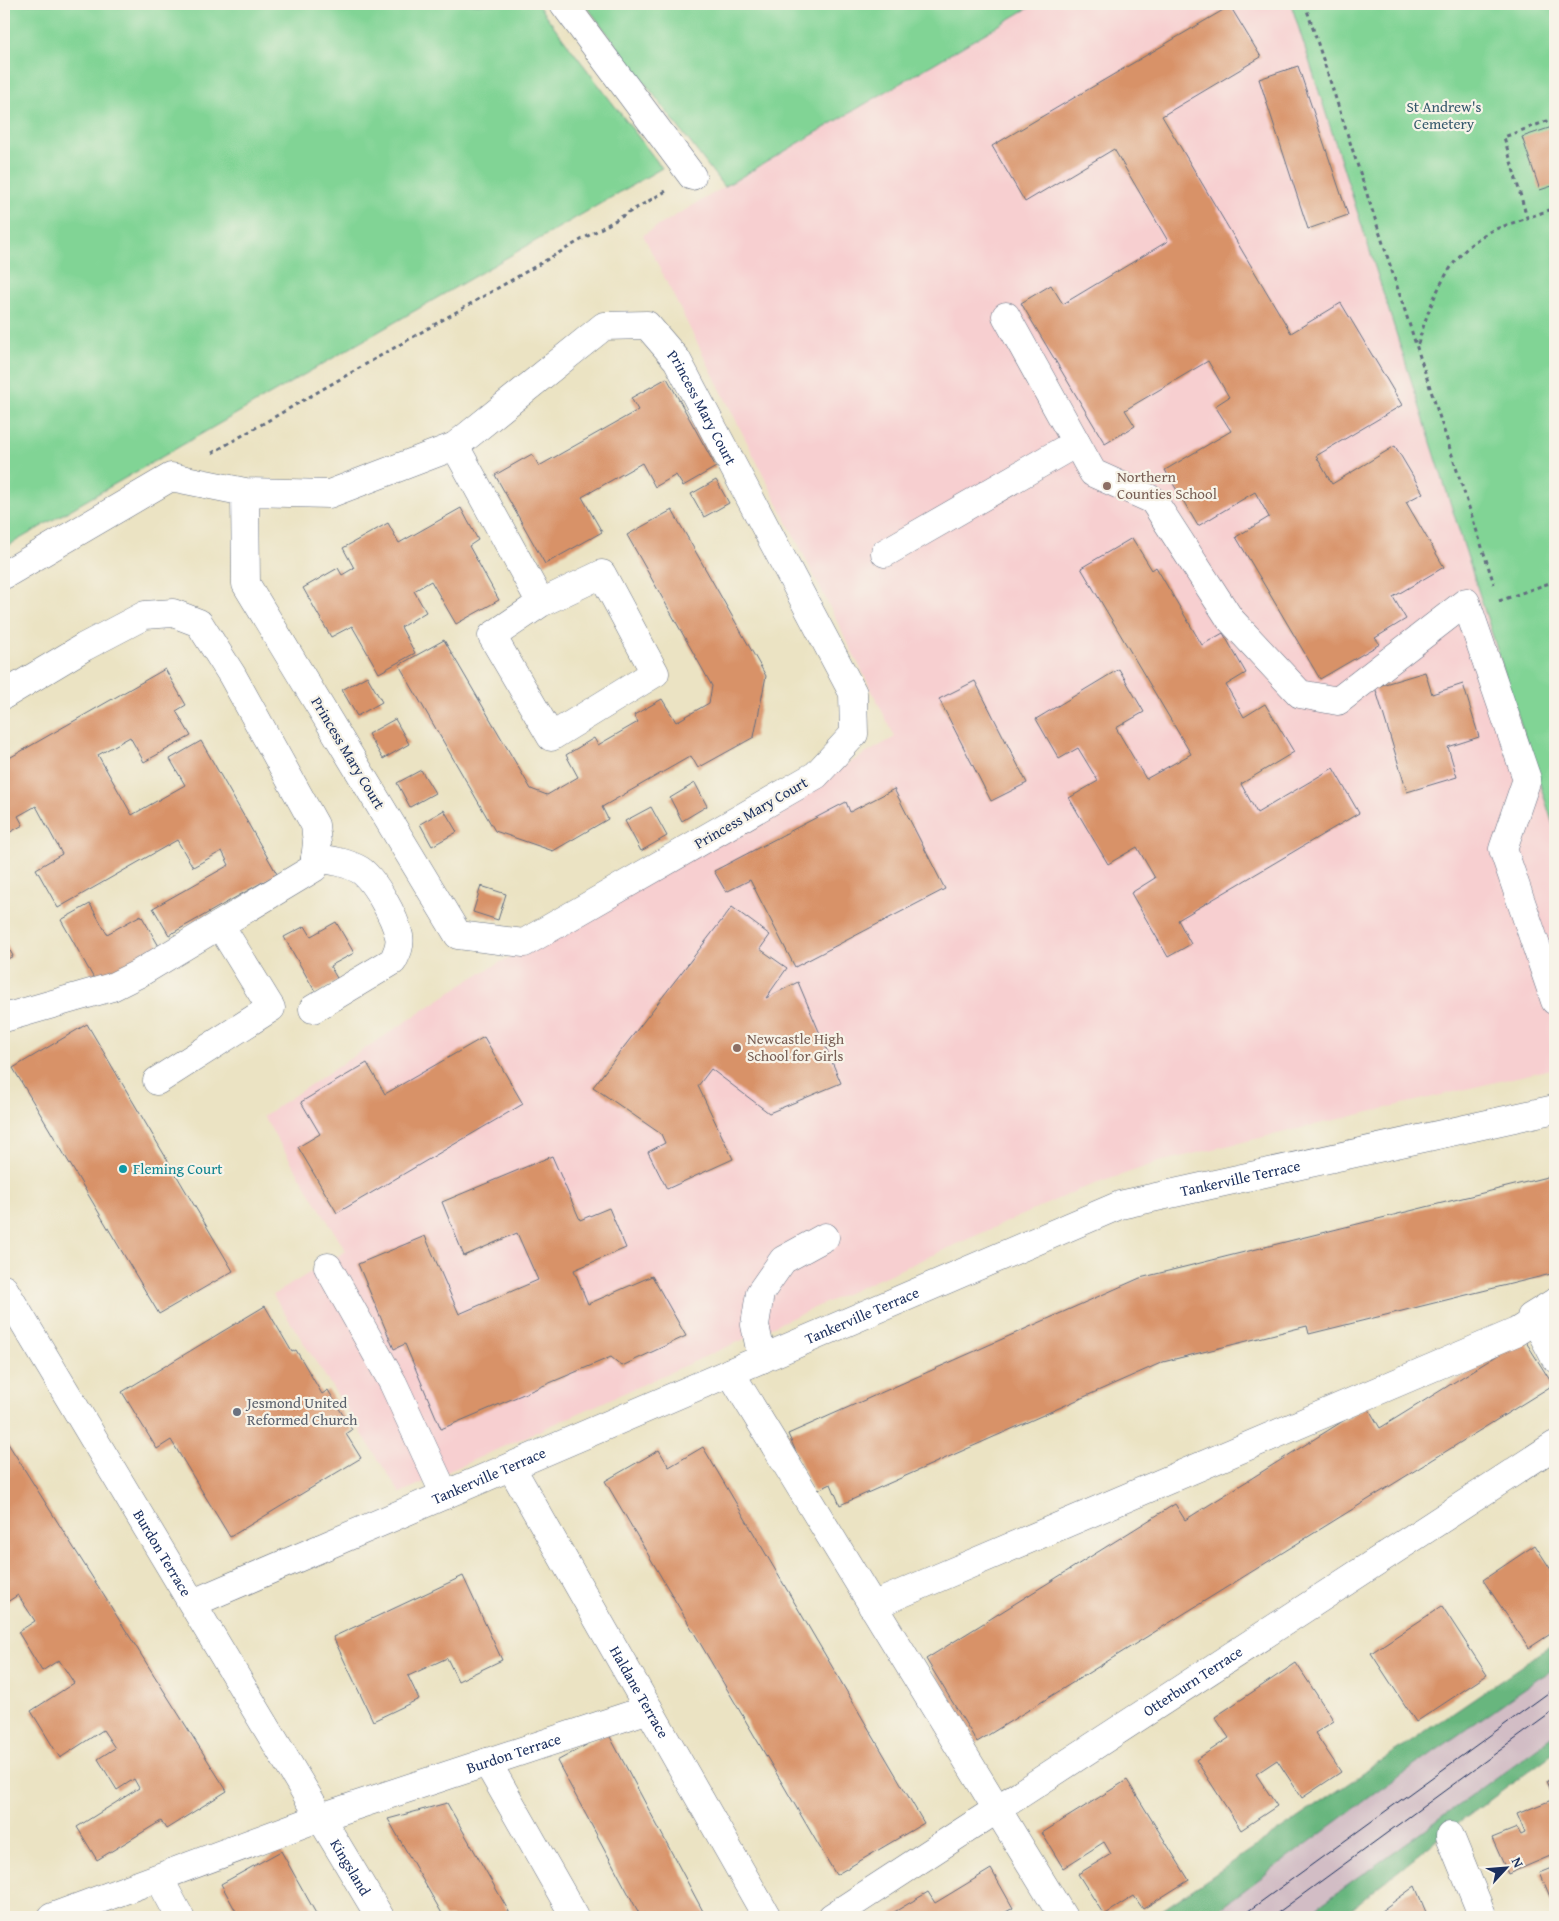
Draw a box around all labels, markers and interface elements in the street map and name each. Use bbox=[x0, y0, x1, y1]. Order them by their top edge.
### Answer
park label: St Andrew's Cemetery bbox=[1407, 96, 1481, 134]
street label: Princess Mary Court bbox=[663, 345, 742, 469]
place label: Northern Counties School bbox=[1117, 466, 1217, 504]
marker: Northern Counties School bbox=[1101, 480, 1113, 492]
street label: Princess Mary Court bbox=[307, 693, 391, 813]
street label: Princess Mary Court bbox=[690, 771, 812, 854]
place label: Newcastle High School for Girls bbox=[747, 1028, 845, 1066]
marker: Newcastle High School for Girls bbox=[731, 1042, 743, 1054]
street label: Tankerville Terrace bbox=[1178, 1155, 1302, 1201]
place label: Fleming Court bbox=[133, 1158, 223, 1179]
marker: Fleming Court bbox=[117, 1163, 129, 1175]
street label: Tankerville Terrace bbox=[801, 1282, 922, 1349]
place label: Jesmond United Reformed Church bbox=[245, 1392, 358, 1430]
marker: Jesmond United Reformed Church bbox=[231, 1406, 243, 1418]
street label: Tankerville Terrace bbox=[428, 1442, 549, 1509]
street label: Burdon Terrace bbox=[128, 1506, 197, 1600]
street label: Otterburn Terrace bbox=[1139, 1641, 1246, 1721]
street label: Haldane Terrace bbox=[605, 1642, 674, 1742]
street label: Burdon Terrace bbox=[464, 1728, 564, 1778]
street label: Kingsland bbox=[326, 1835, 376, 1899]
north arrow bbox=[1482, 1844, 1532, 1894]
text: N bbox=[1507, 1854, 1529, 1871]

